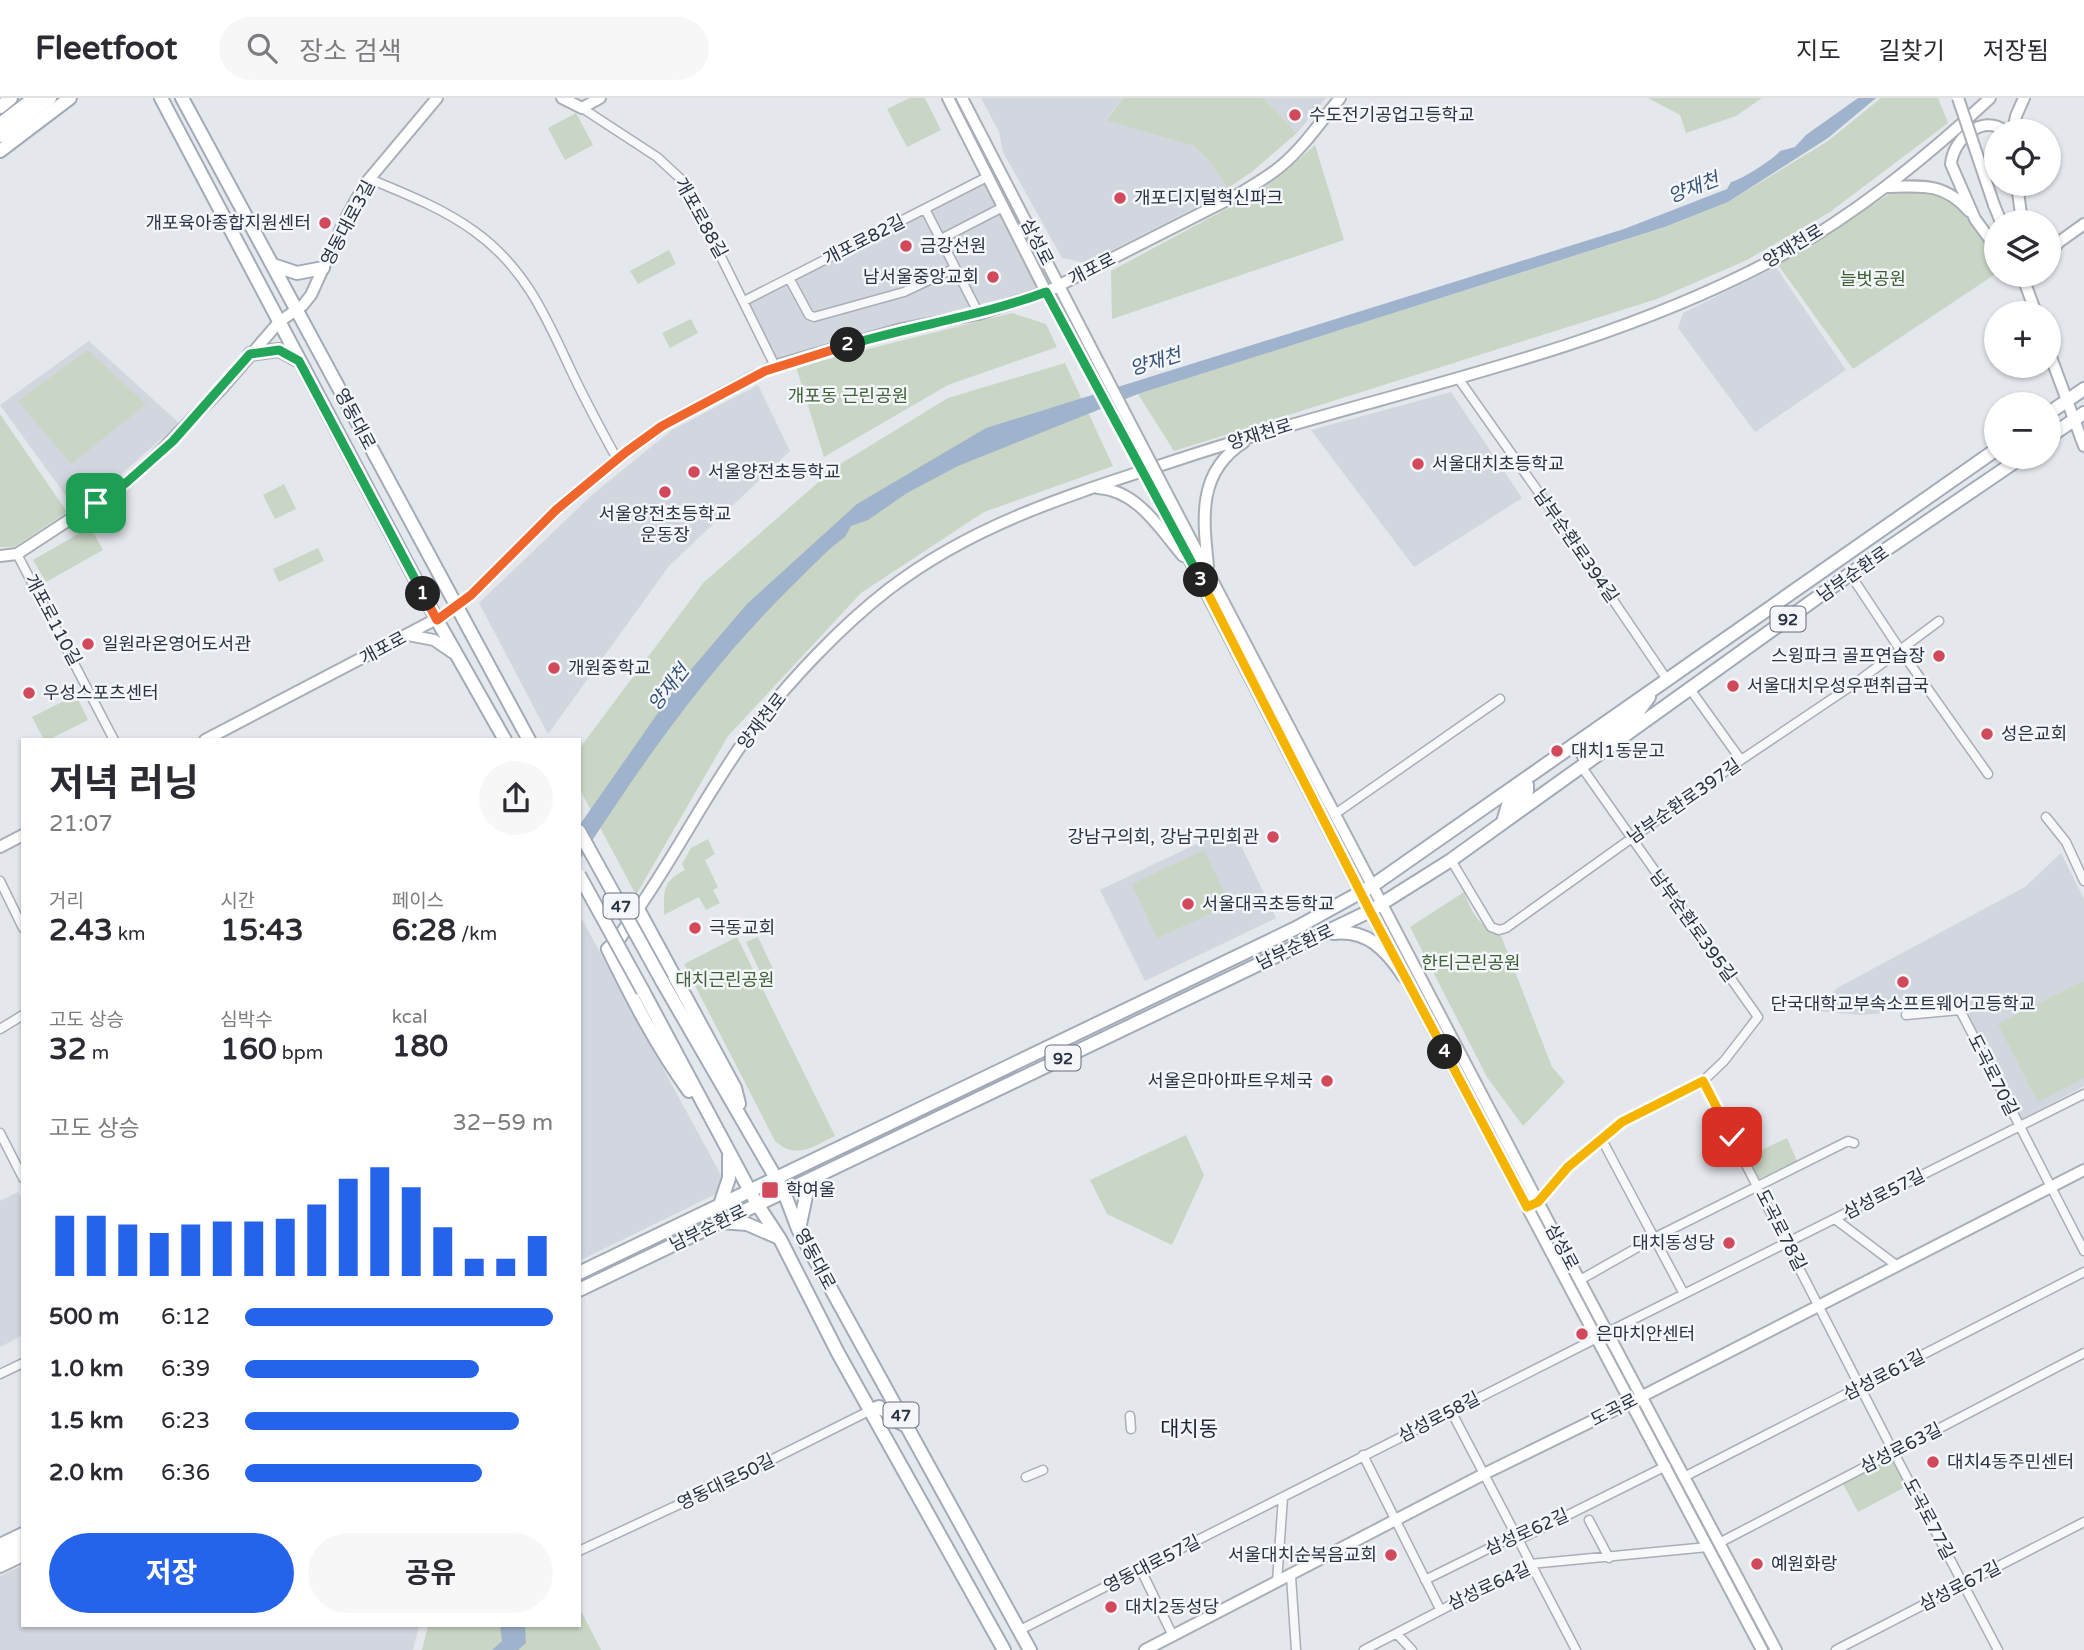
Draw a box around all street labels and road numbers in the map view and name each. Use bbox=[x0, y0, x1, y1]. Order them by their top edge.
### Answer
street label: 개포로88길 bbox=[670, 174, 732, 262]
street label: 영동대로3길 bbox=[316, 176, 380, 270]
street label: 개포로82길 bbox=[819, 210, 909, 270]
street label: 삼성로 bbox=[1016, 215, 1058, 269]
street label: 양재천로 bbox=[1759, 220, 1827, 272]
street label: 개포로 bbox=[1065, 248, 1119, 290]
street label: 영동대로 bbox=[330, 385, 380, 453]
street label: 양재천로 bbox=[1225, 414, 1295, 454]
street label: 남부순환로394길 bbox=[1529, 485, 1623, 607]
street label: 남부순환로 bbox=[1813, 541, 1893, 607]
street label: 개포로110길 bbox=[20, 571, 86, 669]
road number: 92 bbox=[1770, 606, 1806, 632]
street label: 개포로 bbox=[356, 627, 410, 669]
street label: 양재천로 bbox=[733, 688, 791, 754]
street label: 남부순환로397길 bbox=[1623, 754, 1745, 848]
street label: 남부순환로395길 bbox=[1645, 866, 1741, 986]
road number: 47 bbox=[604, 894, 638, 918]
street label: 남부순환로 bbox=[1253, 920, 1337, 974]
street label: 도곡로70길 bbox=[1963, 1030, 2023, 1120]
road number: 92 bbox=[1046, 1046, 1080, 1070]
street label: 삼성로57길 bbox=[1839, 1164, 1929, 1224]
street label: 도곡로78길 bbox=[1751, 1185, 1811, 1275]
street label: 남부순환로 bbox=[666, 1200, 750, 1256]
street label: 삼성로 bbox=[1541, 1220, 1583, 1274]
street label: 영동대로 bbox=[790, 1225, 840, 1293]
street label: 삼성로61길 bbox=[1839, 1345, 1929, 1405]
street label: 삼성로58길 bbox=[1394, 1387, 1484, 1447]
street label: 도곡로 bbox=[1587, 1389, 1641, 1431]
road number: 47 bbox=[884, 1402, 918, 1428]
street label: 삼성로63길 bbox=[1856, 1418, 1946, 1478]
street label: 영동대로50길 bbox=[674, 1449, 778, 1515]
street label: 도곡로77길 bbox=[1898, 1475, 1960, 1563]
street label: 삼성로62길 bbox=[1482, 1504, 1572, 1560]
street label: 영동대로57길 bbox=[1100, 1530, 1204, 1598]
street label: 삼성로67길 bbox=[1915, 1556, 2005, 1616]
street label: 삼성로64길 bbox=[1444, 1557, 1534, 1615]

